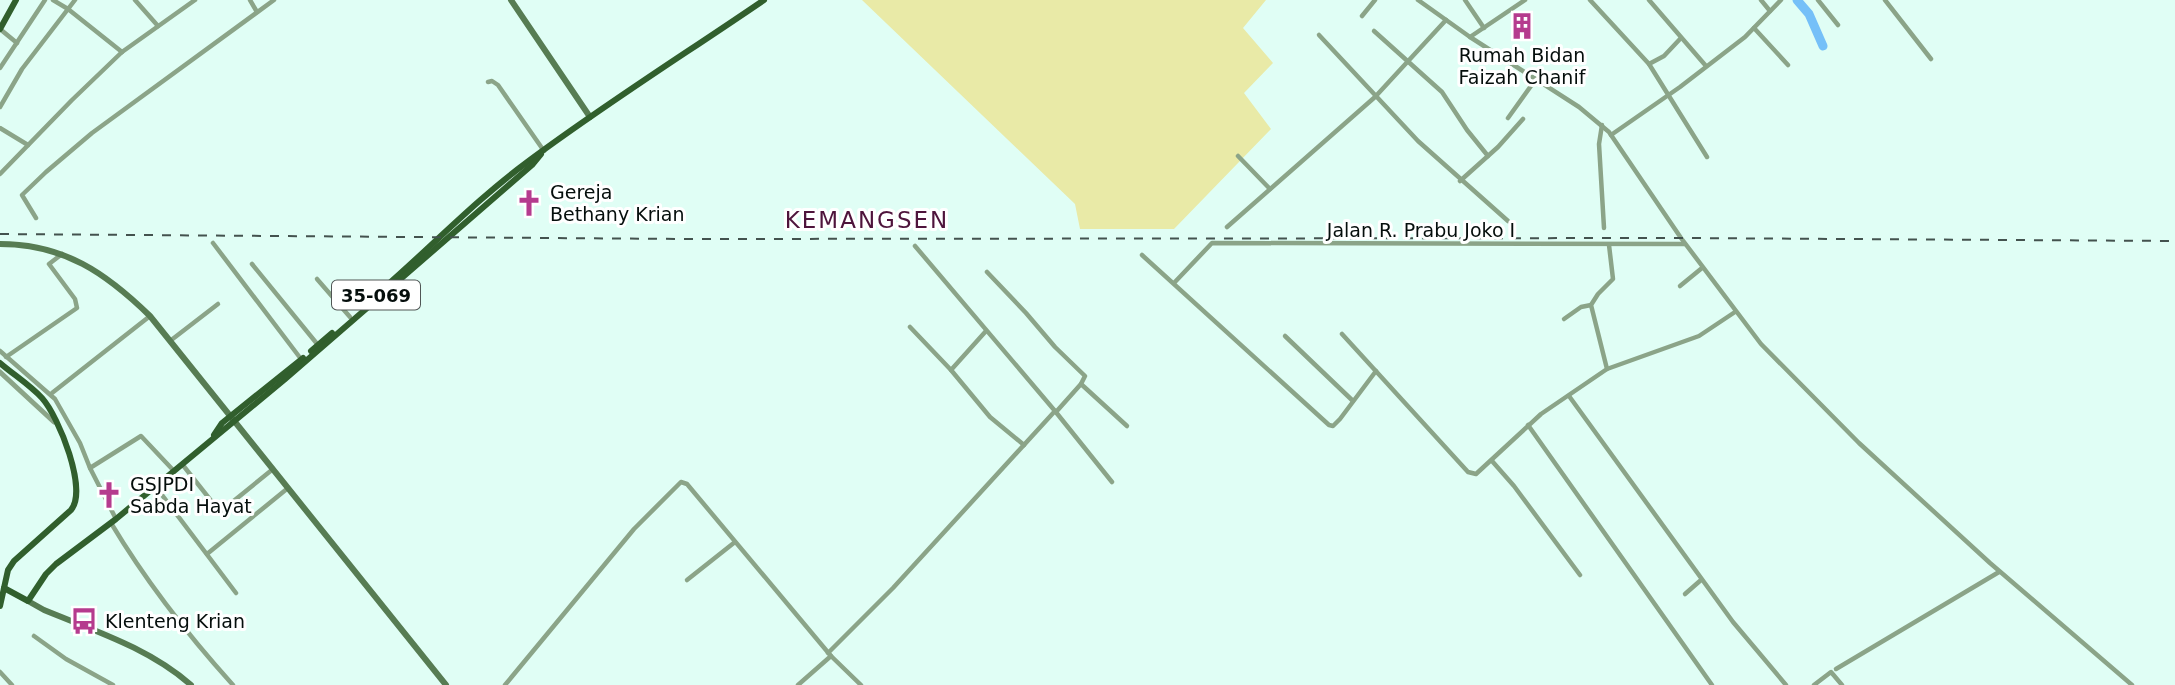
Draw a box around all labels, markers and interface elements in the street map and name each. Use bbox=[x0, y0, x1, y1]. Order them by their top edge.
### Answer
building icon: Rumah Bidan Faizah Chanif bbox=[1507, 11, 1537, 41]
place label: Rumah Bidan Faizah Chanif bbox=[1459, 44, 1587, 88]
place label: Gereja Bethany Krian bbox=[550, 181, 684, 225]
church icon: Gereja Bethany Krian bbox=[514, 188, 544, 218]
district label: KEMANGSEN bbox=[785, 207, 949, 233]
street label: Jalan R. Prabu Joko I bbox=[1326, 219, 1515, 241]
road number: 35-069 bbox=[332, 281, 420, 310]
place label: GSJPDI Sabda Hayat bbox=[130, 473, 252, 517]
church icon: GSJPDI Sabda Hayat bbox=[94, 480, 124, 510]
bus stop icon: Klenteng Krian bbox=[69, 606, 99, 636]
place label: Klenteng Krian bbox=[105, 610, 245, 632]

